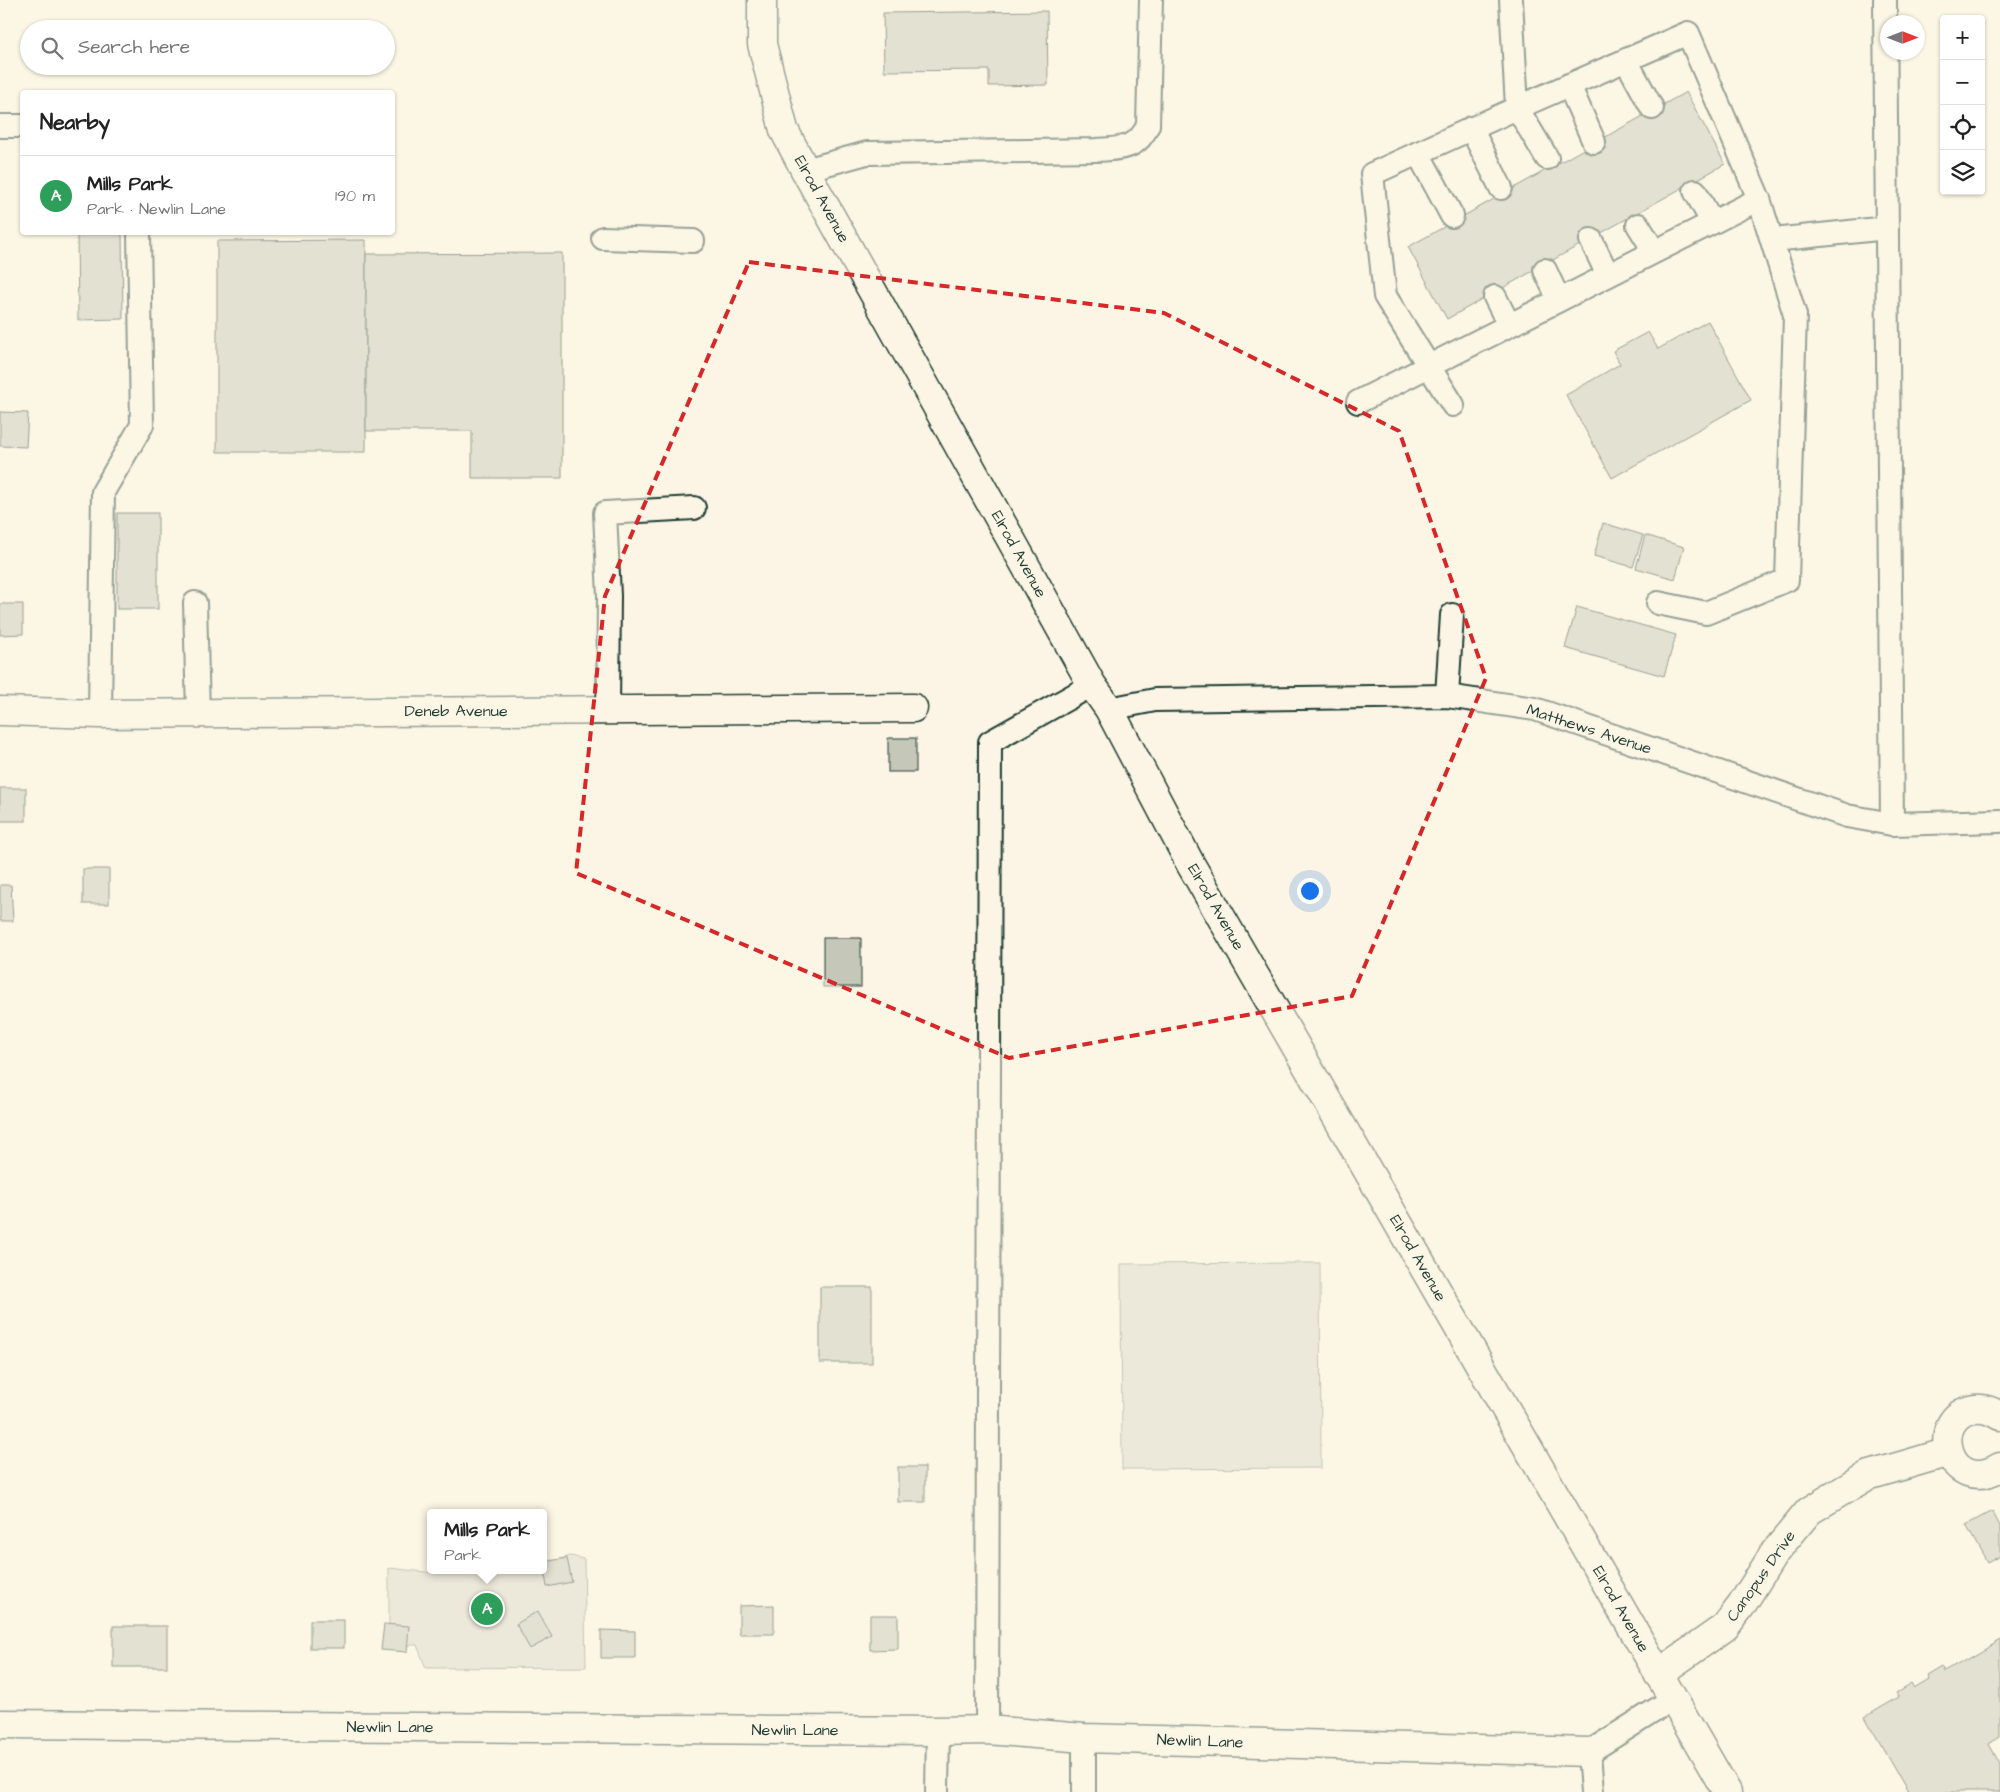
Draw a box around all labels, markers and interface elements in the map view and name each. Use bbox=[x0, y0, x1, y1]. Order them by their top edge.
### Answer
north arrow bbox=[1880, 15, 1925, 60]
map controls bbox=[1940, 15, 1985, 195]
button: + bbox=[1940, 15, 1985, 60]
search box bbox=[20, 20, 395, 75]
icon: search bbox=[38, 34, 66, 62]
text: Search here bbox=[78, 34, 190, 61]
button: − bbox=[1940, 60, 1985, 105]
button: locate bbox=[1940, 105, 1985, 150]
text: Nearby bbox=[40, 108, 110, 137]
button: layers bbox=[1940, 150, 1985, 195]
street label: Elrod Avenue bbox=[789, 152, 855, 247]
text: Mills Park bbox=[87, 171, 173, 198]
text: A bbox=[51, 185, 61, 207]
text: 190 m bbox=[335, 185, 375, 207]
text: Park · Newlin Lane bbox=[87, 198, 226, 220]
street label: Elrod Avenue bbox=[986, 507, 1052, 602]
street label: Matthews Avenue bbox=[1524, 698, 1655, 760]
street label: Deneb Avenue bbox=[404, 700, 508, 722]
street label: Elrod Avenue bbox=[1182, 860, 1250, 955]
your location bbox=[1297, 878, 1323, 904]
street label: Elrod Avenue bbox=[1384, 1211, 1452, 1306]
popup bbox=[427, 1509, 547, 1574]
text: Mills Park bbox=[444, 1517, 530, 1544]
street label: Canopus Drive bbox=[1721, 1526, 1801, 1626]
text: Park bbox=[444, 1544, 481, 1566]
street label: Elrod Avenue bbox=[1587, 1562, 1655, 1657]
pin: A bbox=[471, 1590, 503, 1628]
street label: Newlin Lane bbox=[347, 1716, 434, 1738]
street label: Newlin Lane bbox=[752, 1719, 839, 1741]
street label: Newlin Lane bbox=[1156, 1728, 1244, 1754]

